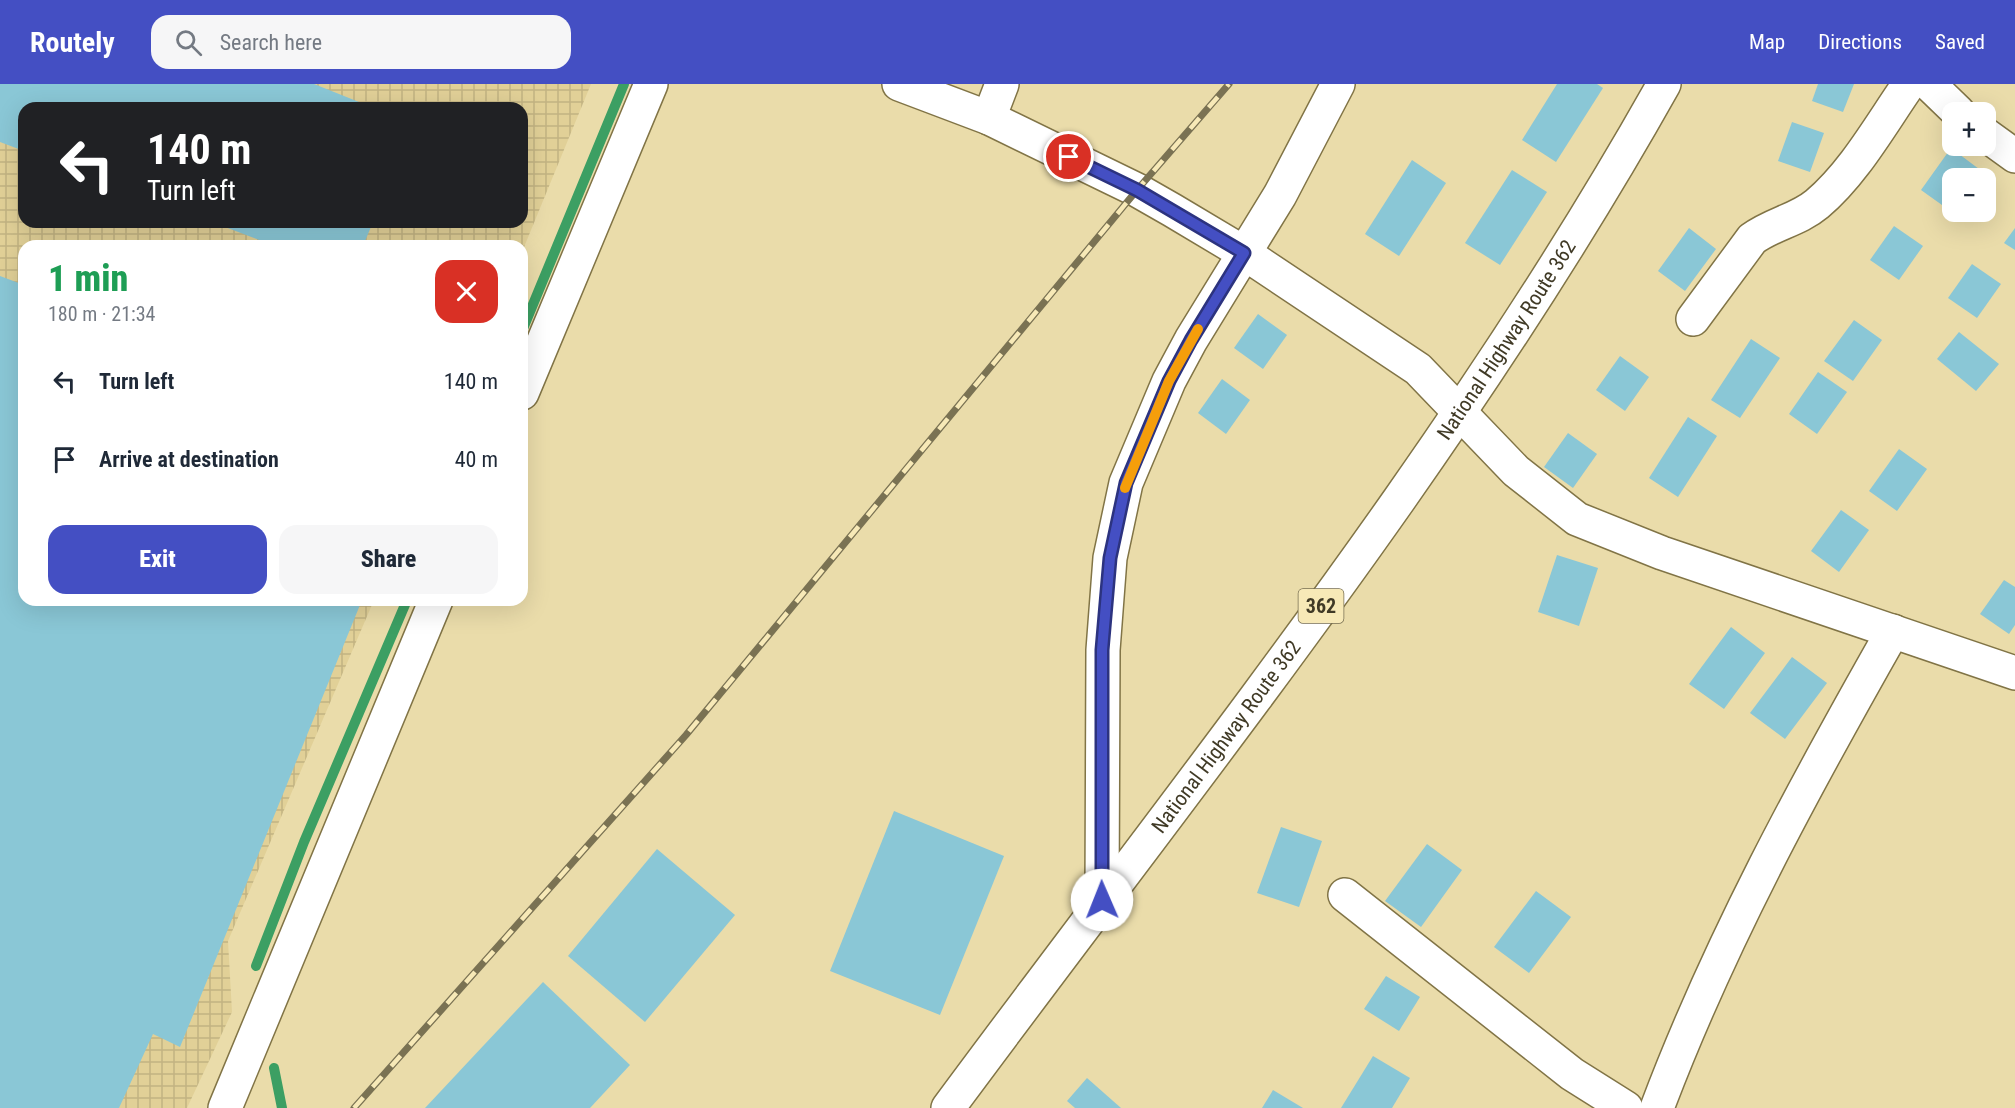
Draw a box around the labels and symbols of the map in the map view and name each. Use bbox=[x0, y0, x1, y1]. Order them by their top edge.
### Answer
pin bbox=[1043, 131, 1094, 182]
street label: National Highway Route 362 bbox=[1432, 236, 1581, 444]
road number: 362 bbox=[1298, 589, 1344, 623]
street label: National Highway Route 362 bbox=[1147, 636, 1306, 838]
position arrow bbox=[1070, 868, 1134, 932]

